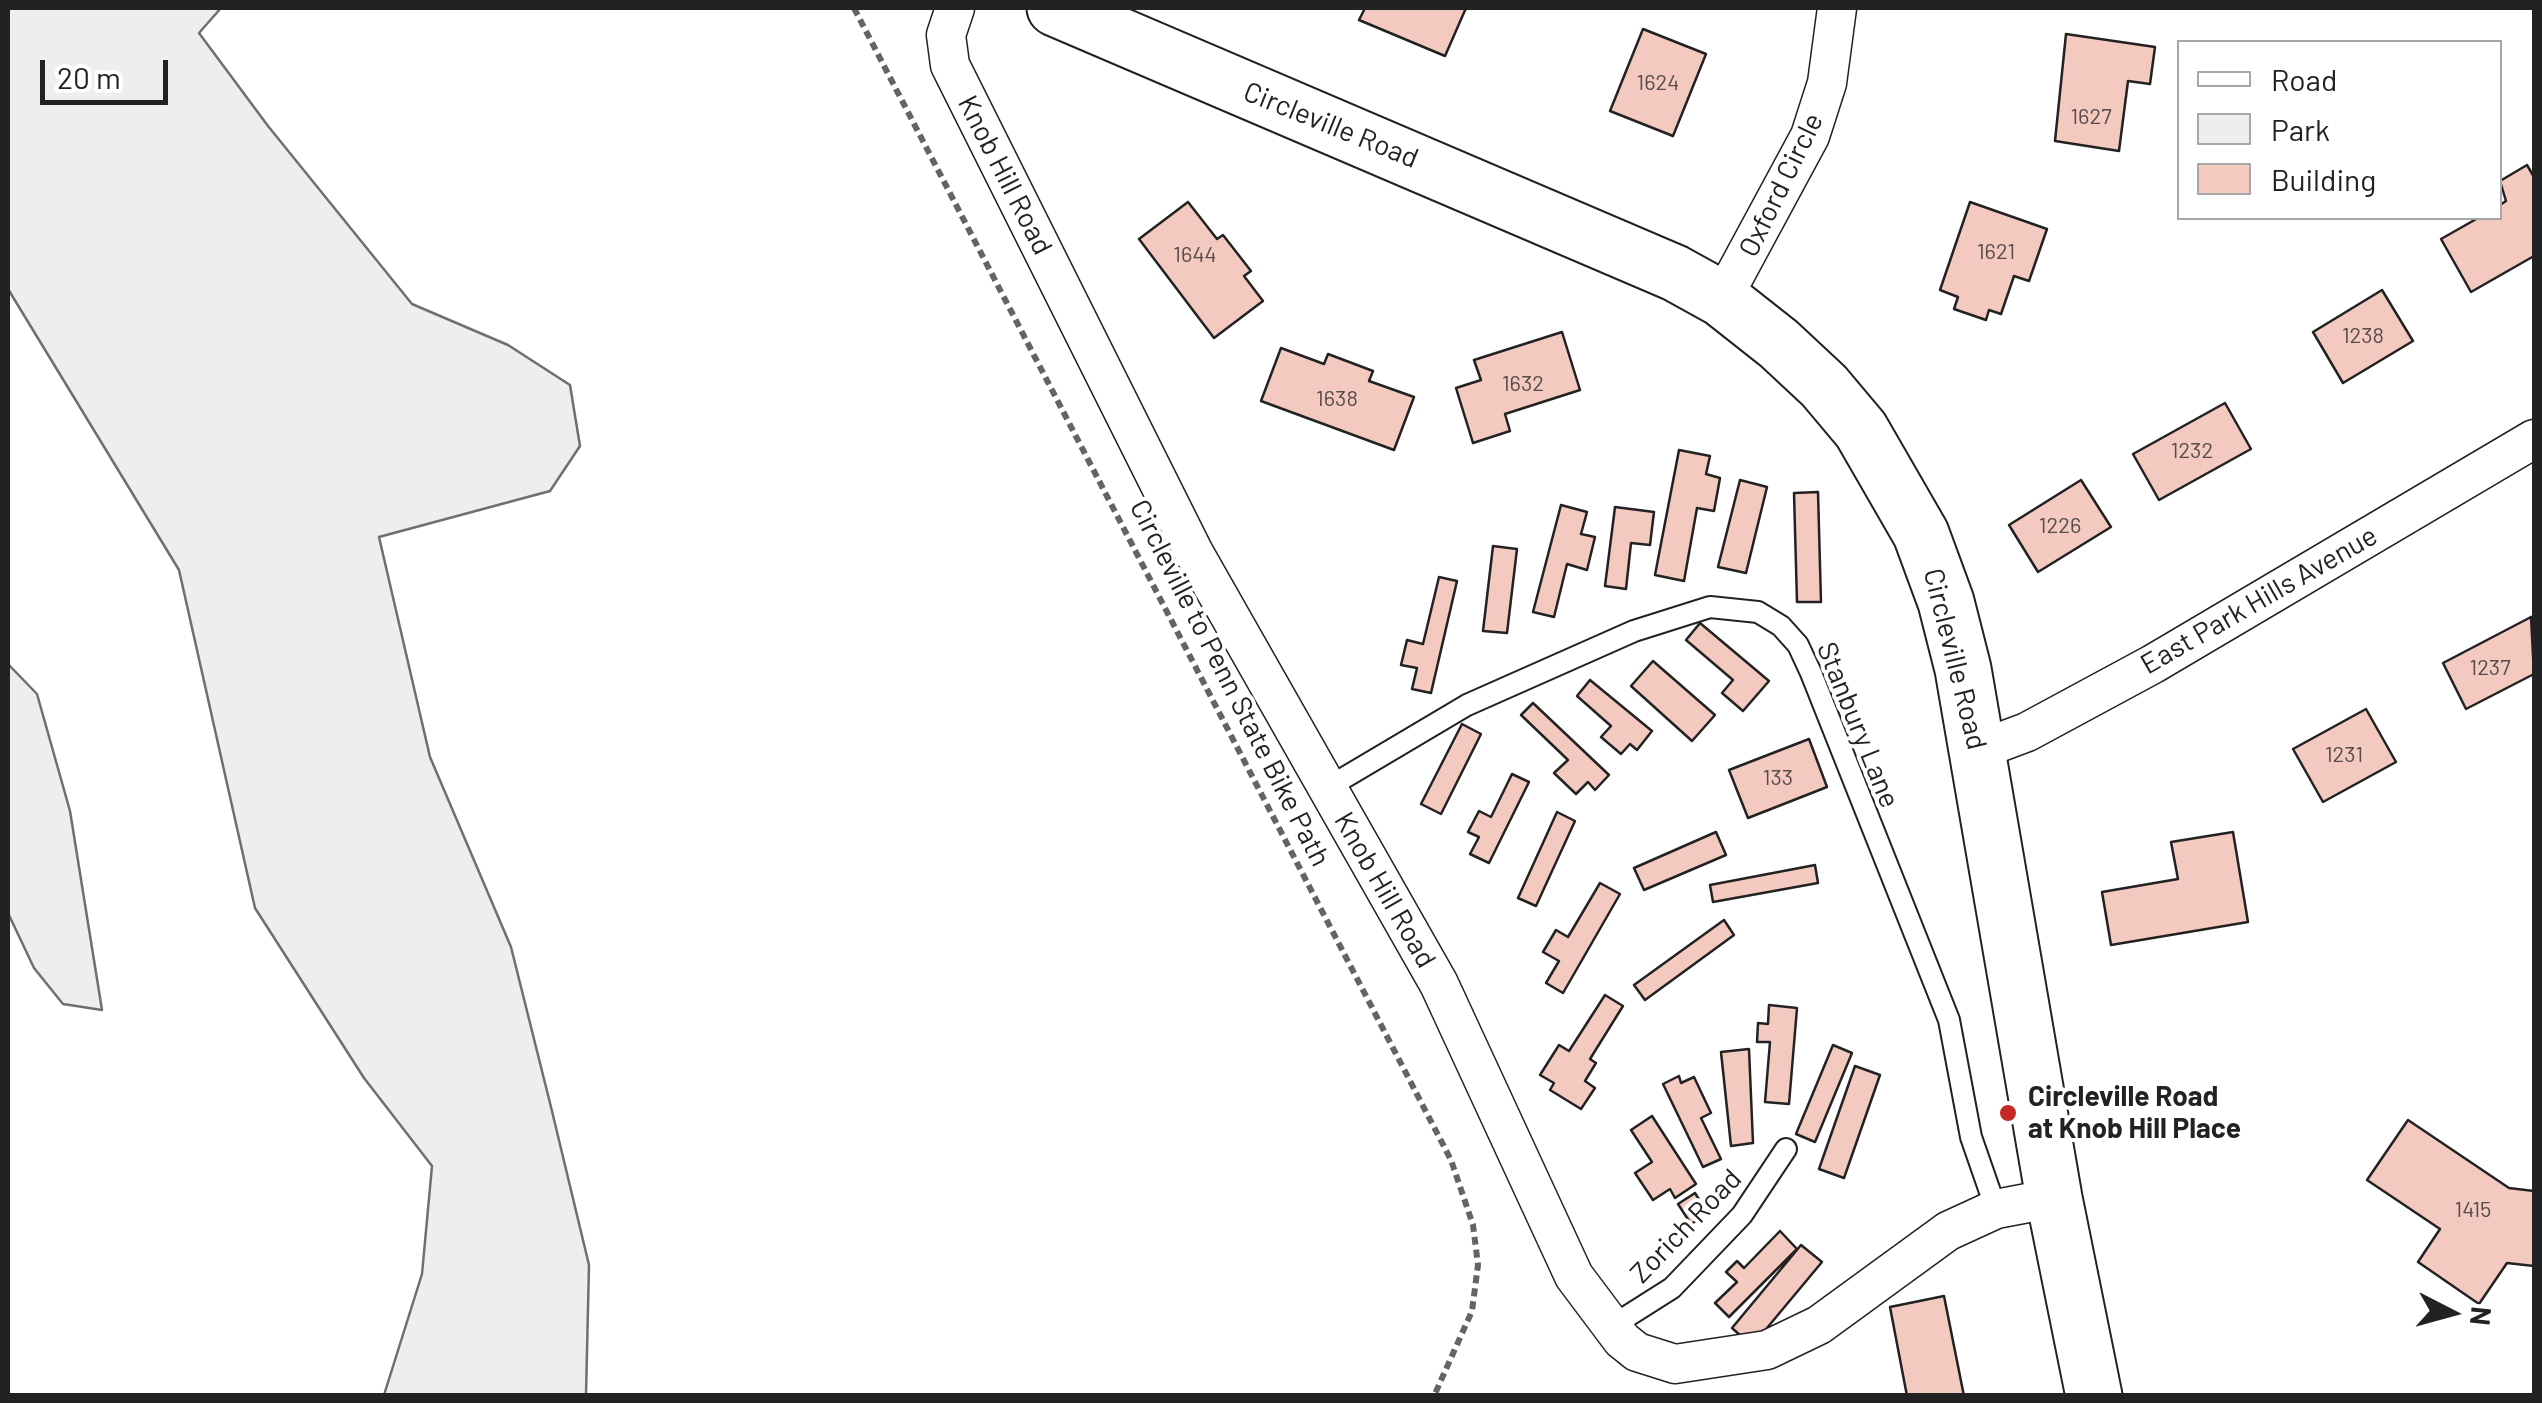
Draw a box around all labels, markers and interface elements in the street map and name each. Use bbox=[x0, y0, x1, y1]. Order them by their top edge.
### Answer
scale bar bbox=[45, 40, 172, 102]
legend bbox=[2177, 40, 2502, 220]
text: 20 m bbox=[57, 59, 121, 95]
text: Road bbox=[2271, 61, 2337, 97]
house number: 1624 bbox=[1637, 70, 1679, 96]
street label: Circleville Road bbox=[1239, 75, 1423, 175]
street label: Knob Hill Road bbox=[951, 90, 1059, 260]
house number: 1627 bbox=[2070, 104, 2112, 130]
street label: Oxford Circle bbox=[1732, 108, 1830, 262]
text: Park bbox=[2271, 111, 2330, 147]
text: Building bbox=[2271, 161, 2376, 197]
house number: 1621 bbox=[1977, 239, 2015, 265]
house number: 1644 bbox=[1173, 242, 1217, 268]
house number: 1238 bbox=[2342, 323, 2384, 349]
house number: 1632 bbox=[1502, 371, 1544, 397]
house number: 1638 bbox=[1316, 386, 1358, 412]
house number: 1232 bbox=[2171, 438, 2213, 464]
street label: Circleville to Penn State Bike Path bbox=[1123, 494, 1337, 872]
house number: 1226 bbox=[2039, 513, 2081, 539]
street label: East Park Hills Avenue bbox=[2135, 519, 2383, 681]
street label: Circleville Road bbox=[1916, 565, 1994, 753]
street label: Stanbury Lane bbox=[1810, 637, 1906, 813]
house number: 1237 bbox=[2469, 655, 2511, 681]
house number: 1231 bbox=[2325, 742, 2363, 768]
house number: 133 bbox=[1763, 765, 1793, 791]
street label: Knob Hill Road bbox=[1327, 806, 1443, 974]
place label: Circleville Road at Knob Hill Place bbox=[2028, 1080, 2241, 1146]
marker: Circleville Road at Knob Hill Place bbox=[1997, 1102, 2019, 1124]
street label: Zorich Road bbox=[1624, 1162, 1748, 1290]
house number: 1415 bbox=[2455, 1197, 2491, 1223]
north arrow bbox=[2402, 1263, 2502, 1363]
text: N bbox=[2464, 1305, 2500, 1327]

